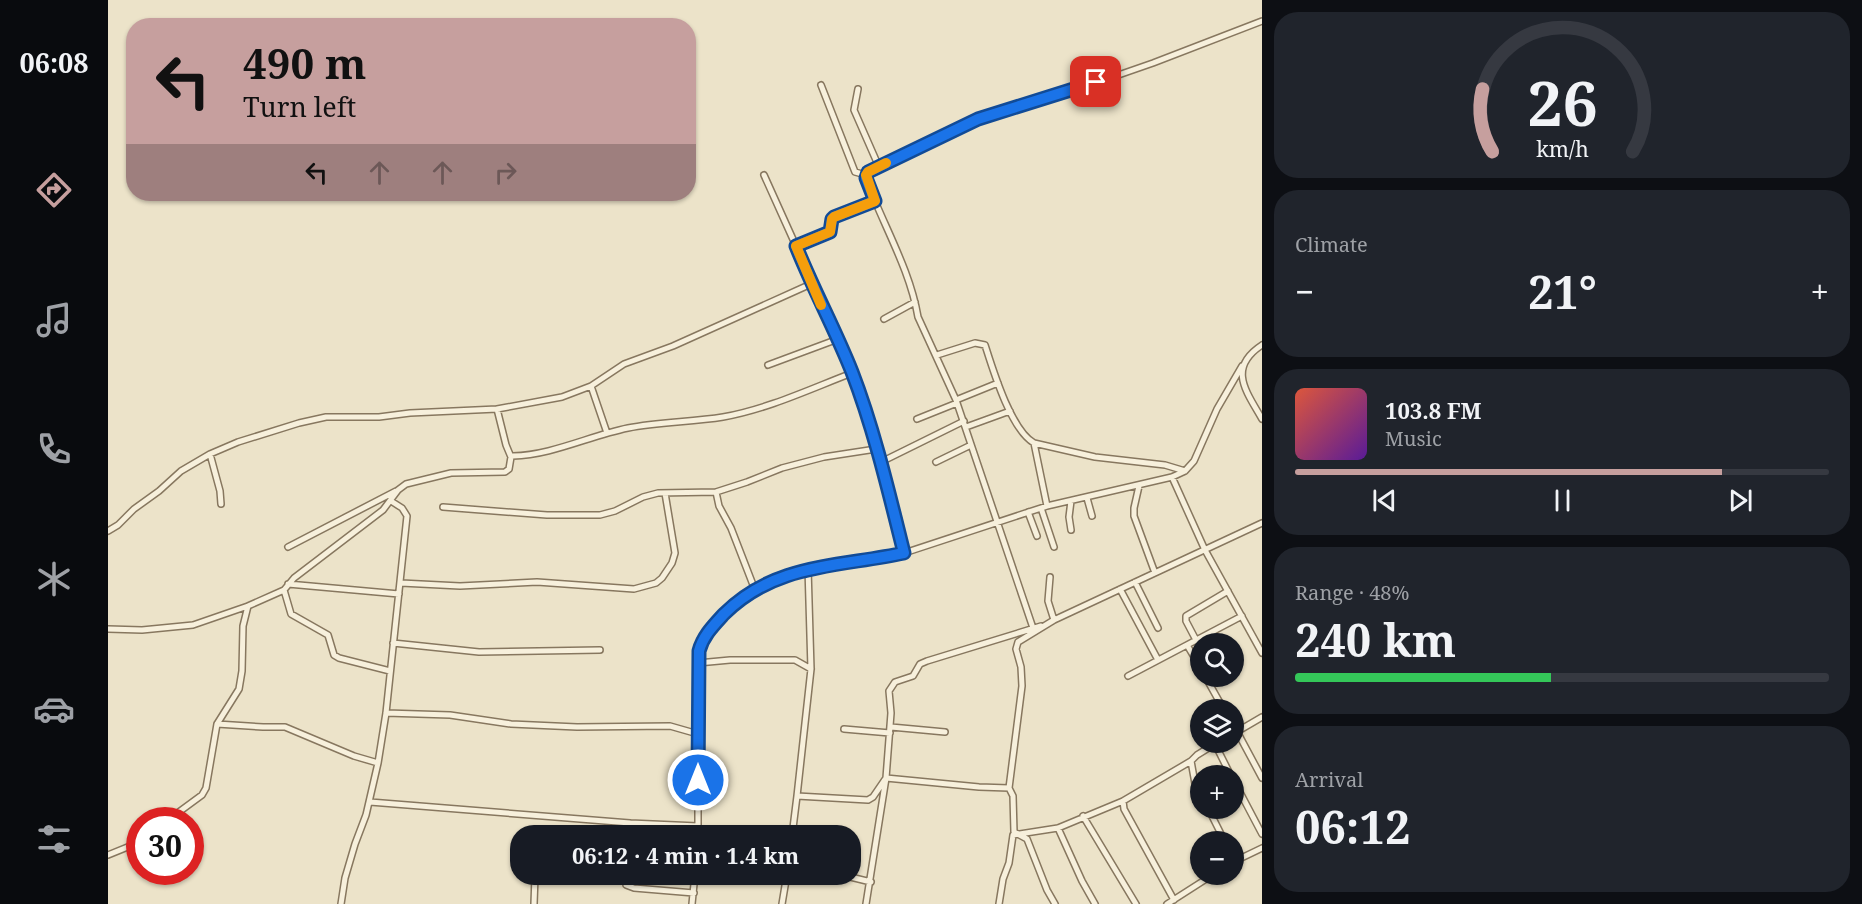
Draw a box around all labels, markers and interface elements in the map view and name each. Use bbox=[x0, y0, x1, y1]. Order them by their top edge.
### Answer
text: 490 m bbox=[243, 34, 367, 91]
icon: left bbox=[144, 42, 222, 120]
text: 06:08 bbox=[19, 44, 89, 81]
pin bbox=[1070, 56, 1121, 107]
text: 26 bbox=[1527, 59, 1597, 144]
icon: arrive bbox=[1079, 65, 1112, 98]
text: Turn left bbox=[243, 88, 356, 125]
text: km/h bbox=[1536, 135, 1589, 164]
icon: left bbox=[300, 156, 333, 189]
icon: ahead bbox=[363, 156, 396, 189]
icon: ahead bbox=[426, 156, 459, 189]
icon: right bbox=[489, 156, 522, 189]
icon: directions bbox=[33, 169, 75, 211]
text: Climate bbox=[1295, 231, 1368, 258]
text: 21° bbox=[1528, 261, 1597, 322]
text: − bbox=[1295, 269, 1314, 314]
text: + bbox=[1811, 269, 1829, 314]
icon: music bbox=[33, 299, 75, 341]
text: 103.8 FM bbox=[1385, 395, 1482, 425]
text: Music bbox=[1385, 425, 1442, 452]
icon: phone bbox=[33, 428, 75, 470]
icon: previous bbox=[1368, 484, 1401, 517]
icon: pause bbox=[1546, 484, 1579, 517]
icon: next bbox=[1724, 484, 1757, 517]
icon: climate bbox=[33, 558, 75, 600]
text: Range · 48% bbox=[1295, 579, 1409, 606]
text: 240 km bbox=[1295, 609, 1456, 670]
map controls bbox=[1190, 633, 1244, 885]
button: search bbox=[1190, 633, 1244, 687]
icon: car bbox=[33, 688, 75, 730]
button: layers bbox=[1190, 699, 1244, 753]
position arrow bbox=[666, 748, 730, 812]
button: + bbox=[1190, 765, 1244, 819]
text: Arrival bbox=[1295, 766, 1363, 793]
text: 06:12 bbox=[1295, 796, 1410, 857]
speed limit sign: 30 bbox=[126, 807, 204, 885]
icon: filters bbox=[33, 818, 75, 860]
button: − bbox=[1190, 831, 1244, 885]
text: 06:12 · 4 min · 1.4 km bbox=[572, 840, 799, 870]

